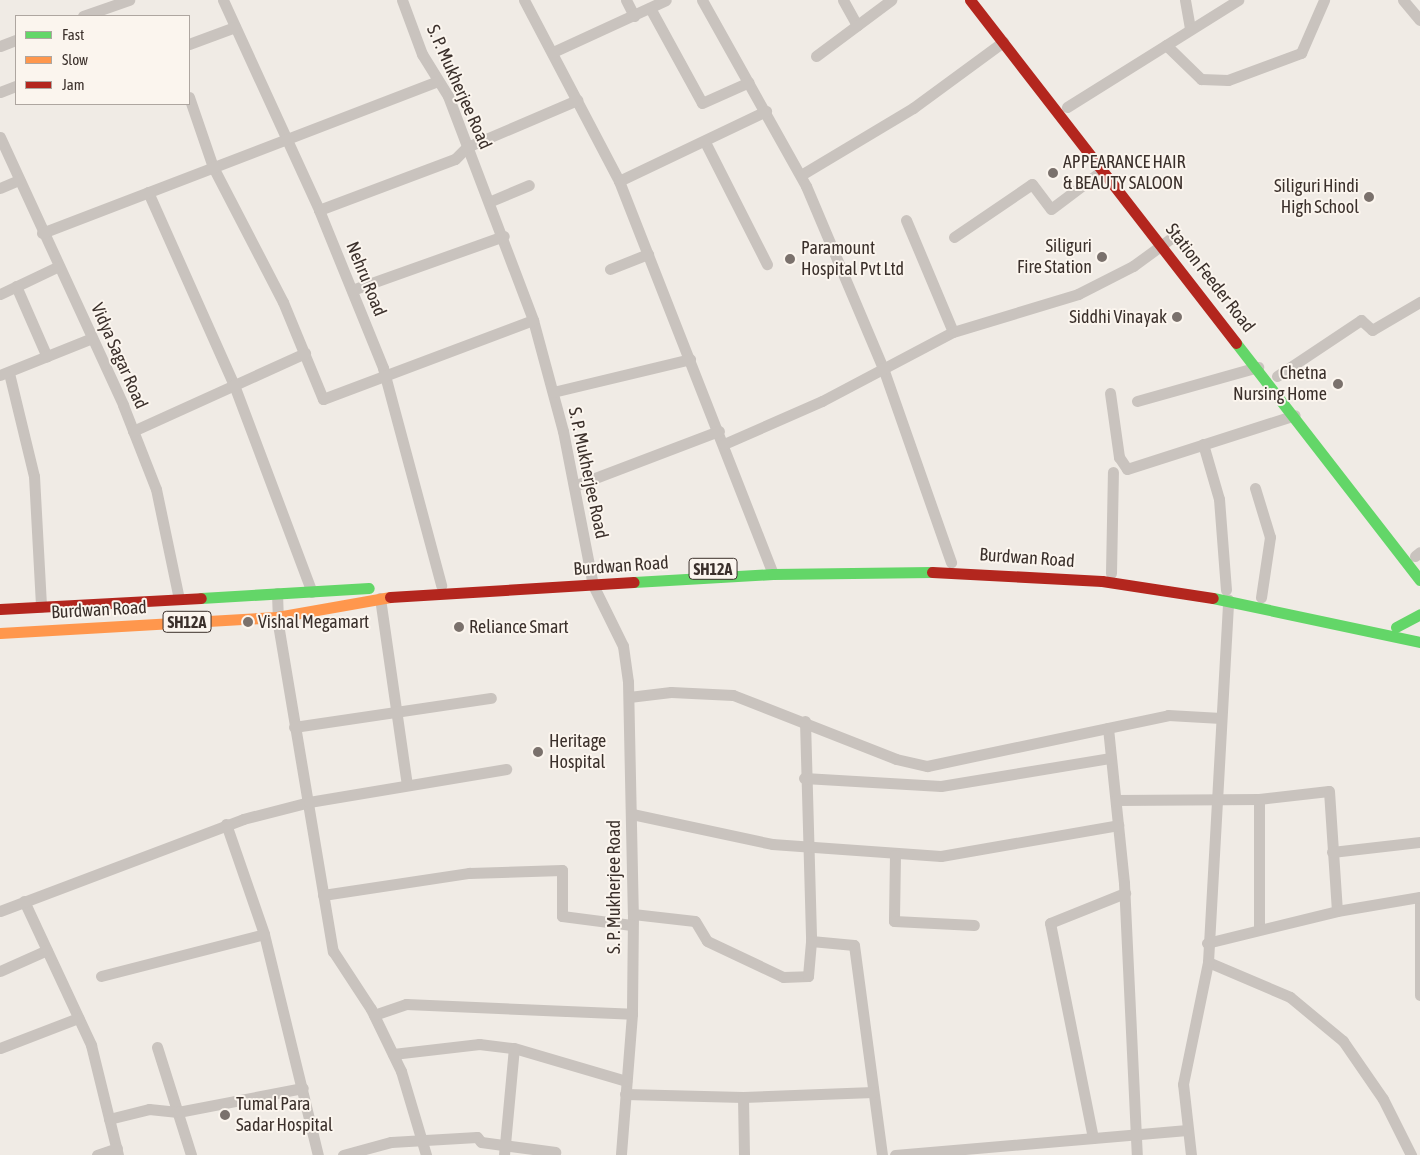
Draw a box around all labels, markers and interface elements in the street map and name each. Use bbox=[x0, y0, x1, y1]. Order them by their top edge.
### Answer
legend bbox=[15, 15, 190, 105]
street label: S. P. Mukherjee Road bbox=[422, 21, 496, 153]
text: Fast bbox=[62, 26, 84, 43]
text: Slow bbox=[62, 51, 88, 68]
text: Jam bbox=[62, 76, 85, 93]
place label: APPEARANCE HAIR & BEAUTY SALOON bbox=[1063, 152, 1185, 194]
marker: APPEARANCE HAIR & BEAUTY SALOON bbox=[1047, 167, 1059, 179]
place label: Siliguri Hindi High School bbox=[1274, 176, 1359, 218]
marker: Siliguri Hindi High School bbox=[1363, 191, 1375, 203]
street label: Station Feeder Road bbox=[1161, 219, 1259, 337]
place label: Siliguri Fire Station bbox=[1017, 236, 1092, 278]
place label: Paramount Hospital Pvt Ltd bbox=[801, 238, 904, 280]
street label: Nehru Road bbox=[341, 239, 391, 319]
marker: Siliguri Fire Station bbox=[1096, 251, 1108, 263]
marker: Paramount Hospital Pvt Ltd bbox=[783, 252, 797, 266]
street label: Vidya Sagar Road bbox=[86, 300, 152, 412]
place label: Siddhi Vinayak bbox=[1069, 306, 1167, 328]
marker: Siddhi Vinayak bbox=[1171, 311, 1183, 323]
place label: Chetna Nursing Home bbox=[1233, 363, 1327, 406]
marker: Chetna Nursing Home bbox=[1331, 377, 1345, 391]
street label: S. P. Mukherjee Road bbox=[564, 405, 612, 541]
street label: Burdwan Road bbox=[979, 544, 1075, 572]
street label: Burdwan Road bbox=[573, 552, 669, 580]
road number: SH12A bbox=[688, 556, 738, 582]
street label: Burdwan Road bbox=[51, 597, 147, 623]
road number: SH12A bbox=[162, 608, 212, 636]
place label: Vishal Megamart bbox=[258, 611, 369, 633]
marker: Vishal Megamart bbox=[242, 616, 254, 628]
place label: Reliance Smart bbox=[469, 616, 569, 638]
marker: Reliance Smart bbox=[453, 621, 465, 633]
place label: Heritage Hospital bbox=[549, 731, 606, 774]
marker: Heritage Hospital bbox=[531, 745, 545, 759]
street label: S. P. Mukherjee Road bbox=[603, 820, 625, 954]
place label: Tumal Para Sadar Hospital bbox=[236, 1094, 333, 1136]
marker: Tumal Para Sadar Hospital bbox=[218, 1108, 232, 1122]

